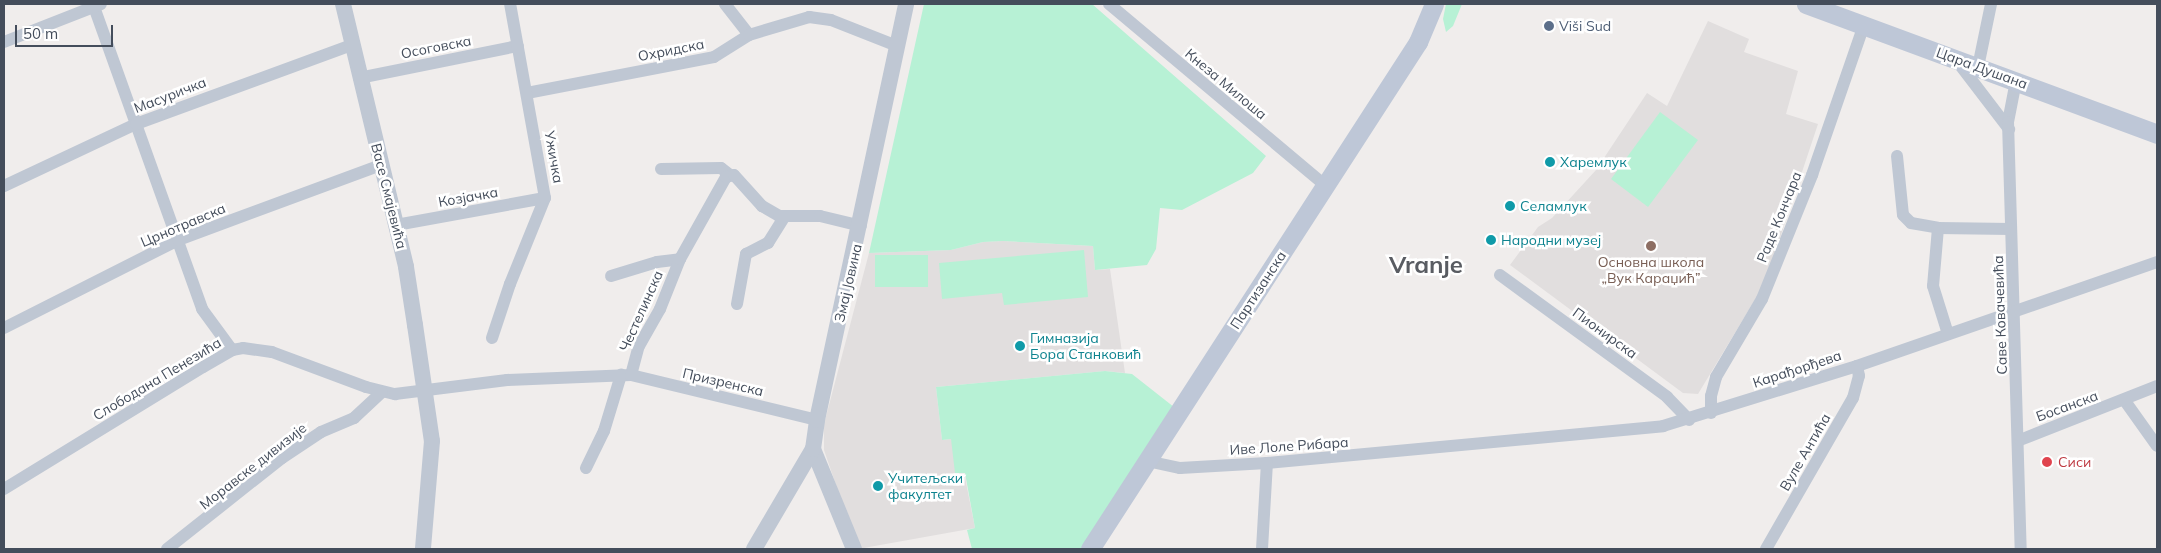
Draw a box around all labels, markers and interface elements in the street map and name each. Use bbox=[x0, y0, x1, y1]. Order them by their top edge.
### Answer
scale bar bbox=[18, 15, 115, 47]
place label: Viši Sud bbox=[1559, 18, 1611, 34]
marker: Viši Sud bbox=[1543, 20, 1555, 32]
text: 50 m bbox=[23, 24, 58, 43]
street label: Осоговска bbox=[399, 32, 473, 62]
street label: Охридска bbox=[637, 35, 705, 65]
street label: Цара Душана bbox=[1934, 44, 2030, 92]
street label: Кнеза Милоша bbox=[1182, 45, 1270, 123]
street label: Масуричка bbox=[132, 74, 208, 116]
street label: Ужичка bbox=[541, 130, 567, 184]
street label: Васе Смајевића bbox=[368, 141, 410, 251]
place label: Харемлук bbox=[1560, 154, 1627, 170]
marker: Харемлук bbox=[1544, 156, 1556, 168]
street label: Раде Кончара bbox=[1753, 169, 1805, 265]
street label: Козјачка bbox=[437, 183, 499, 211]
place label: Селамлук bbox=[1520, 198, 1587, 214]
street label: Црнотравска bbox=[138, 200, 228, 250]
marker: Селамлук bbox=[1504, 200, 1516, 212]
place label: Народни музеј bbox=[1501, 232, 1601, 248]
marker: Народни музеј bbox=[1485, 234, 1497, 246]
marker: Основна школа „Вук Караџић” bbox=[1645, 240, 1657, 252]
street label: Змај Јовина bbox=[831, 242, 865, 324]
street label: Партизанска bbox=[1227, 248, 1289, 332]
district label: Vranje bbox=[1389, 251, 1463, 279]
place label: Основна школа „Вук Караџић” bbox=[1598, 254, 1704, 286]
street label: Саве Ковачевића bbox=[1990, 255, 2010, 375]
street label: Честелинска bbox=[616, 268, 666, 354]
street label: Пионирска bbox=[1569, 304, 1641, 362]
place label: Гимназија Бора Станковић bbox=[1030, 330, 1141, 362]
street label: Слободана Пенезића bbox=[90, 334, 224, 424]
marker: Гимназија Бора Станковић bbox=[1014, 340, 1026, 352]
street label: Карађорђева bbox=[1751, 347, 1843, 391]
street label: Призренска bbox=[681, 365, 765, 399]
street label: Босанска bbox=[2034, 387, 2100, 425]
street label: Вуле Антића bbox=[1776, 410, 1834, 494]
street label: Моравске дивизије bbox=[196, 419, 310, 513]
street label: Иве Лоле Рибара bbox=[1229, 433, 1349, 459]
place label: Сиси bbox=[2058, 454, 2091, 470]
marker: Сиси bbox=[2040, 455, 2054, 469]
place label: Учитељски факултет bbox=[888, 470, 963, 502]
marker: Учитељски факултет bbox=[872, 480, 884, 492]

